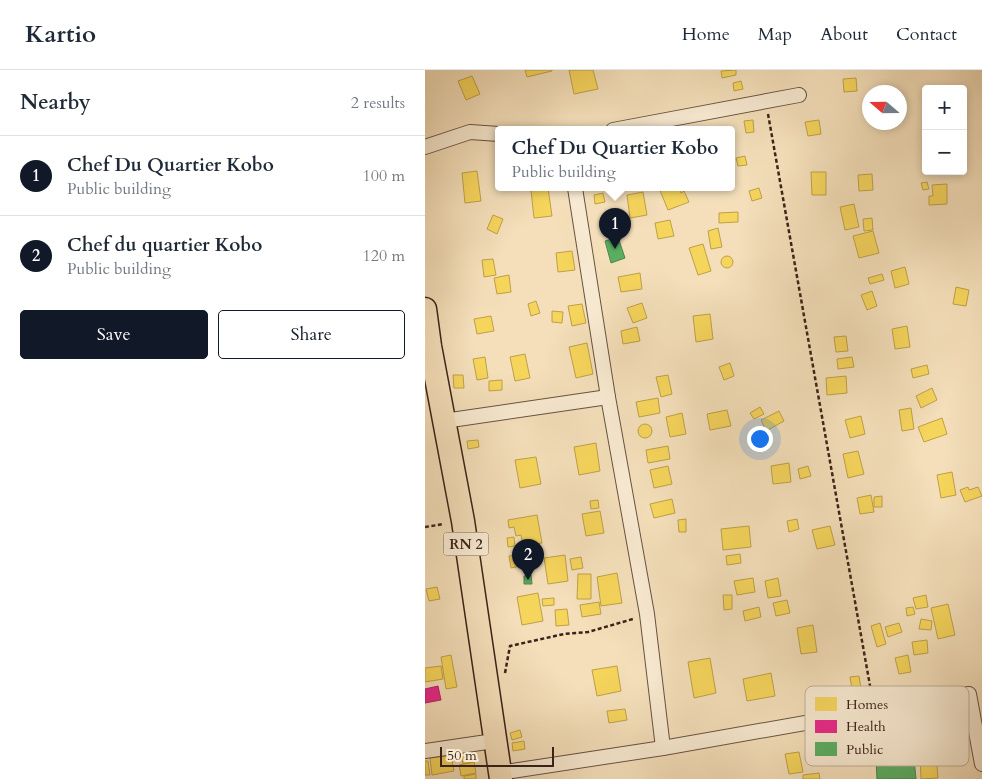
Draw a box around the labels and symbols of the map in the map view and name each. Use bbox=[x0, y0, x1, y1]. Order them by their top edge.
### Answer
north arrow bbox=[862, 85, 907, 130]
pin: 1 bbox=[599, 208, 631, 249]
your location bbox=[747, 426, 773, 452]
road number: RN 2 bbox=[443, 532, 489, 556]
pin: 2 bbox=[512, 539, 544, 580]
legend bbox=[805, 686, 969, 766]
text: Homes bbox=[846, 695, 888, 714]
text: Health bbox=[846, 717, 886, 736]
text: Public bbox=[846, 740, 883, 759]
scale bar bbox=[440, 744, 554, 767]

